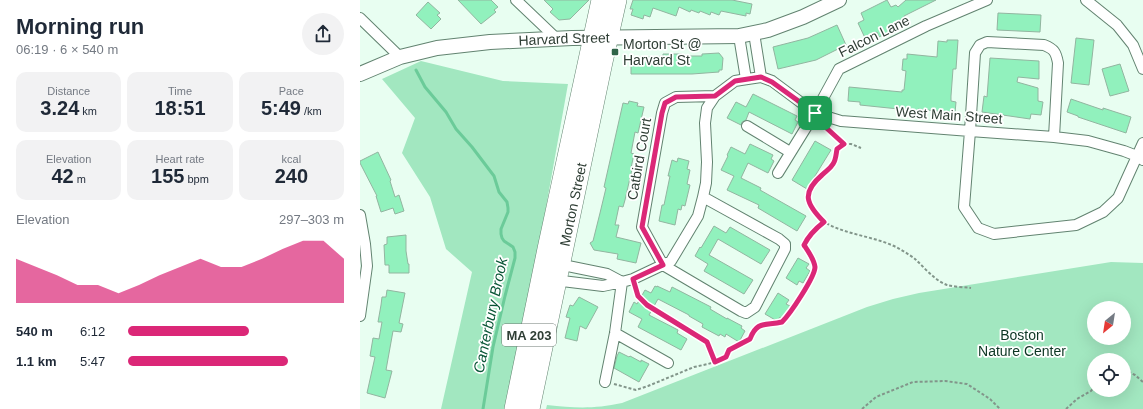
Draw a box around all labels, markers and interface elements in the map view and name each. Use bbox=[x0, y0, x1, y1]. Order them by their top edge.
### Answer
street label: Falcon Lane bbox=[836, 12, 912, 60]
button: share bbox=[302, 13, 344, 55]
text: Morning run bbox=[16, 14, 144, 39]
street label: Harvard Street bbox=[518, 30, 610, 49]
place label: Morton St @ Harvard St bbox=[623, 36, 702, 68]
text: 06:19 · 6 × 540 m bbox=[16, 42, 118, 57]
marker: Morton St @ Harvard St bbox=[610, 47, 620, 57]
text: Distance bbox=[47, 85, 90, 97]
text: Time bbox=[168, 85, 192, 97]
text: Pace bbox=[279, 85, 304, 97]
pin bbox=[798, 96, 832, 130]
text: 3.24 bbox=[40, 97, 79, 119]
text: 18:51 bbox=[154, 97, 206, 119]
text: 5:49 bbox=[261, 97, 301, 119]
icon: arrive bbox=[804, 102, 826, 124]
street label: West Main Street bbox=[895, 103, 1003, 127]
text: km bbox=[79, 105, 97, 117]
text: /km bbox=[301, 105, 322, 117]
street label: Catbird Court bbox=[624, 117, 654, 201]
text: Elevation bbox=[46, 153, 91, 165]
text: Heart rate bbox=[156, 153, 204, 165]
text: kcal bbox=[282, 153, 301, 165]
street label: Morton Street bbox=[556, 161, 590, 248]
text: 42 bbox=[51, 165, 74, 187]
text: 155 bbox=[151, 165, 184, 187]
text: 240 bbox=[275, 165, 308, 187]
text: m bbox=[74, 173, 86, 185]
text: bpm bbox=[184, 173, 209, 185]
text: Elevation bbox=[16, 212, 69, 227]
text: 297–303 m bbox=[279, 212, 344, 227]
water label: Canterbury Brook bbox=[469, 254, 511, 374]
north arrow bbox=[1087, 301, 1131, 345]
map controls bbox=[1087, 301, 1131, 397]
text: 540 m bbox=[16, 324, 53, 339]
text: 6:12 bbox=[80, 324, 105, 339]
road number: MA 203 bbox=[502, 324, 556, 346]
park label: Boston Nature Center bbox=[978, 327, 1066, 359]
button: locate bbox=[1087, 353, 1131, 397]
text: 1.1 km bbox=[16, 354, 56, 369]
text: 5:47 bbox=[80, 354, 105, 369]

